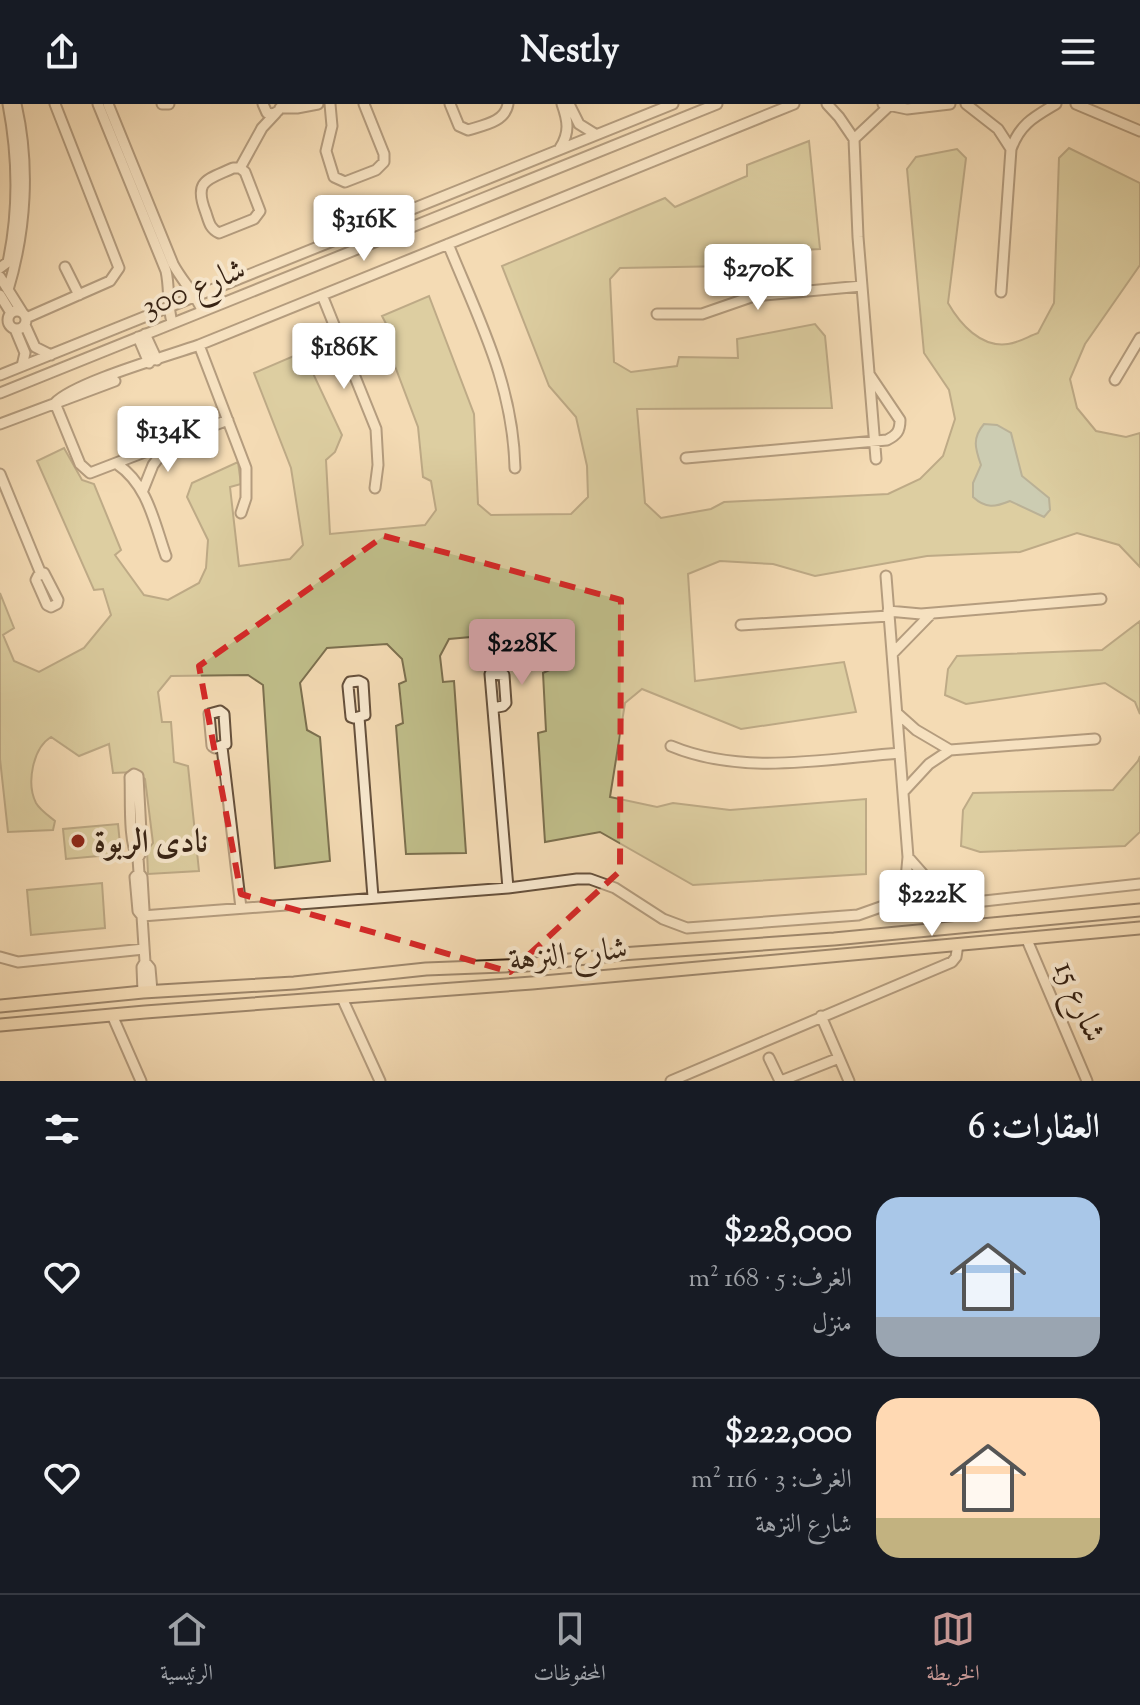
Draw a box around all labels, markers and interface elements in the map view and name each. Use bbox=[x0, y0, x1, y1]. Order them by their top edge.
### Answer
text: Nestly bbox=[520, 26, 620, 78]
icon: share bbox=[40, 30, 84, 74]
icon: menu bbox=[1056, 30, 1100, 74]
pin: $316K bbox=[308, 195, 420, 263]
text: $316K bbox=[332, 202, 396, 239]
pin: $270K bbox=[702, 244, 814, 312]
street label: شارع 300 bbox=[135, 248, 254, 332]
text: $270K bbox=[722, 251, 794, 288]
pin: $186K bbox=[288, 323, 400, 391]
text: $186K bbox=[310, 330, 378, 367]
pin: $134K bbox=[112, 406, 224, 474]
text: $134K bbox=[135, 413, 201, 450]
pin: $228K bbox=[466, 619, 578, 687]
text: $228K bbox=[487, 626, 557, 663]
place label: نادى الربوة bbox=[94, 821, 208, 867]
marker: نادى الربوة bbox=[69, 832, 87, 850]
pin: $222K bbox=[876, 870, 988, 938]
text: $222K bbox=[897, 877, 967, 914]
street label: شارع النزهة bbox=[507, 927, 630, 986]
street label: شارع 15 bbox=[1040, 954, 1116, 1050]
text: العقارات: 6 bbox=[968, 1104, 1100, 1153]
icon: filters bbox=[40, 1107, 84, 1151]
text: $228,000 bbox=[724, 1208, 852, 1257]
icon: home bbox=[940, 1229, 1036, 1325]
icon: heart bbox=[40, 1255, 84, 1299]
text: الغرف: 5 · 168 m² bbox=[688, 1261, 852, 1298]
text: منزل bbox=[812, 1306, 852, 1343]
text: $222,000 bbox=[725, 1409, 852, 1458]
icon: home bbox=[940, 1430, 1036, 1526]
icon: heart bbox=[40, 1456, 84, 1500]
text: الغرف: 3 · 116 m² bbox=[691, 1462, 852, 1499]
text: شارع النزهة bbox=[755, 1507, 852, 1544]
tab: الرئيسية bbox=[160, 1607, 213, 1694]
tab: المحفوظات bbox=[533, 1607, 606, 1694]
tab: الخريطة bbox=[926, 1607, 980, 1694]

